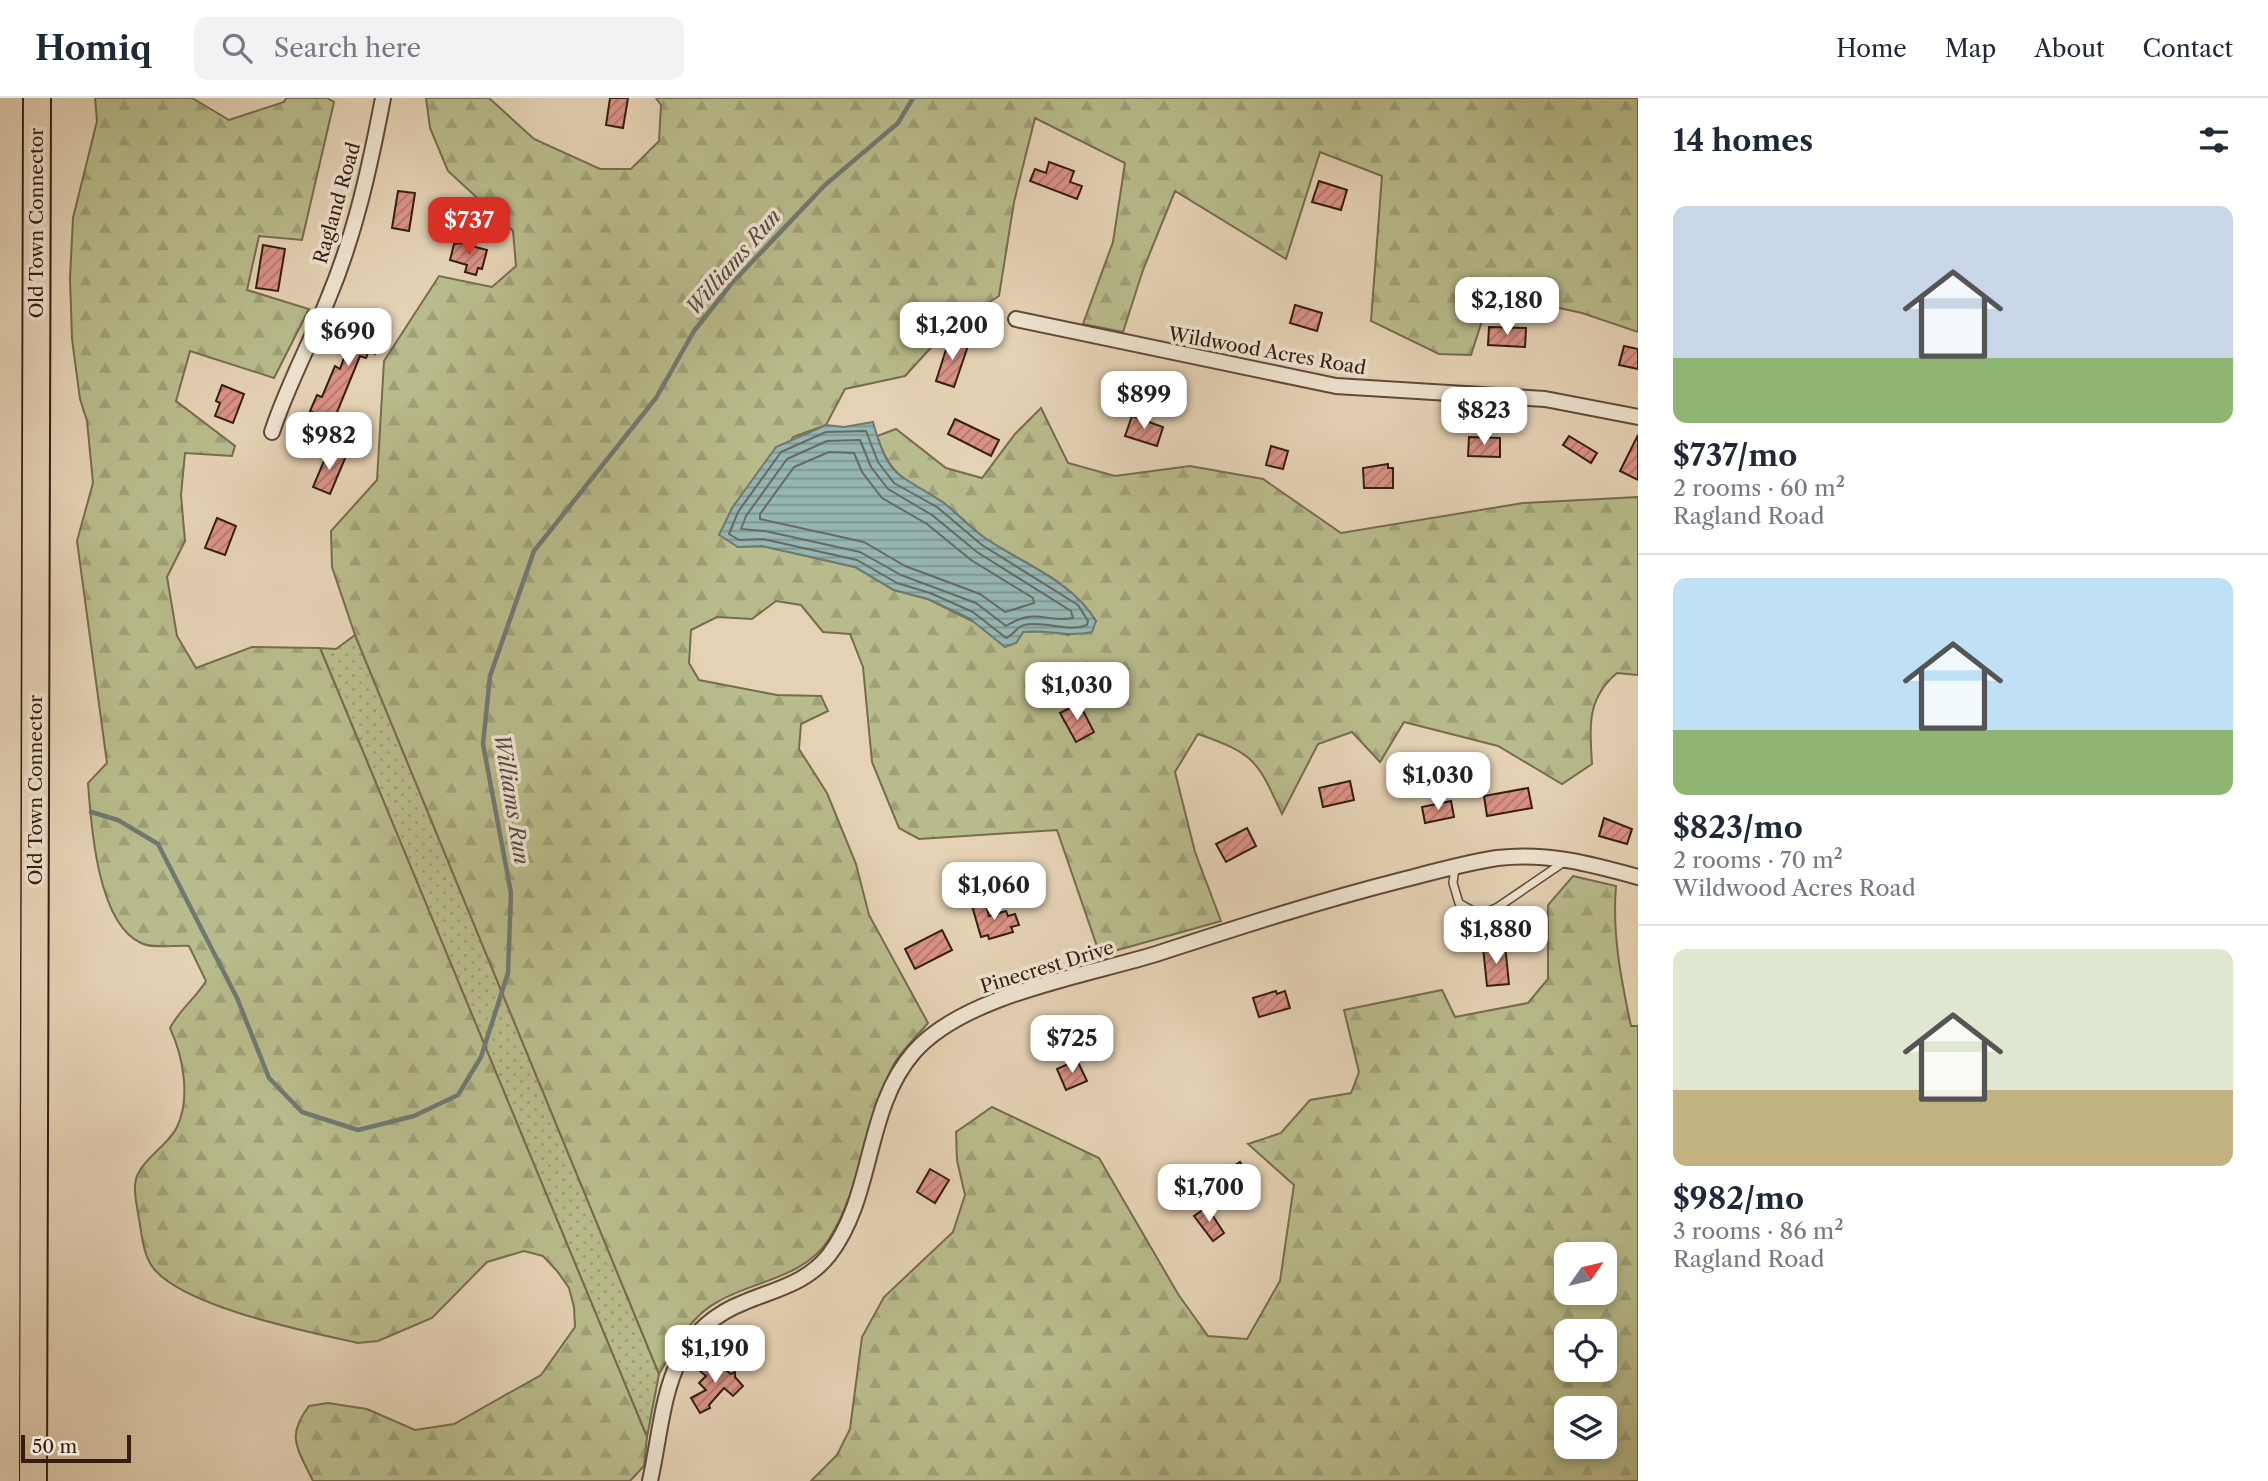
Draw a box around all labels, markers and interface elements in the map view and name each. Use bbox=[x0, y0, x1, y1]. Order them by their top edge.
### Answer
search box bbox=[194, 17, 684, 80]
text: Homiq bbox=[35, 28, 152, 69]
icon: search bbox=[218, 29, 256, 67]
text: Search here bbox=[274, 32, 421, 64]
text: Home bbox=[1836, 34, 1907, 63]
text: Map bbox=[1945, 34, 1996, 63]
text: About bbox=[2034, 34, 2105, 63]
text: Contact bbox=[2143, 34, 2233, 63]
icon: filters bbox=[2195, 121, 2233, 159]
text: 14 homes bbox=[1673, 122, 1813, 159]
street label: Old Town Connector bbox=[25, 128, 48, 318]
street label: Ragland Road bbox=[309, 139, 365, 266]
pin: $737 bbox=[428, 198, 510, 257]
water label: Williams Run bbox=[680, 204, 786, 320]
text: $737 bbox=[444, 206, 494, 234]
icon: home bbox=[1890, 251, 2016, 377]
pin: $2,180 bbox=[1450, 278, 1564, 337]
text: $2,180 bbox=[1471, 286, 1543, 314]
pin: $1,200 bbox=[895, 302, 1009, 362]
pin: $690 bbox=[307, 308, 389, 368]
text: $1,200 bbox=[916, 311, 988, 339]
text: $690 bbox=[321, 317, 375, 345]
street label: Wildwood Acres Road bbox=[1165, 322, 1368, 380]
pin: $899 bbox=[1103, 372, 1185, 431]
text: $899 bbox=[1117, 380, 1171, 408]
pin: $823 bbox=[1443, 388, 1525, 447]
text: $823 bbox=[1457, 396, 1511, 424]
pin: $982 bbox=[288, 412, 370, 472]
text: $982 bbox=[302, 421, 356, 449]
text: $737/mo bbox=[1673, 437, 1797, 474]
text: 2 rooms · 60 m² bbox=[1673, 474, 1845, 502]
text: Ragland Road bbox=[1673, 502, 1824, 530]
icon: home bbox=[1890, 623, 2016, 749]
pin: $1,030 bbox=[1020, 662, 1134, 722]
text: $1,030 bbox=[1041, 671, 1113, 699]
street label: Old Town Connector bbox=[24, 695, 47, 885]
water label: Williams Run bbox=[489, 732, 535, 866]
pin: $1,030 bbox=[1381, 752, 1495, 812]
text: $1,030 bbox=[1402, 761, 1474, 789]
text: $823/mo bbox=[1673, 809, 1803, 846]
text: 2 rooms · 70 m² bbox=[1673, 846, 1843, 874]
pin: $1,060 bbox=[937, 862, 1051, 922]
text: $1,060 bbox=[958, 871, 1030, 899]
text: Wildwood Acres Road bbox=[1673, 874, 1916, 902]
pin: $1,880 bbox=[1439, 906, 1553, 966]
text: $1,880 bbox=[1460, 915, 1532, 943]
street label: Pinecrest Drive bbox=[977, 936, 1117, 998]
icon: home bbox=[1890, 994, 2016, 1120]
pin: $725 bbox=[1031, 1016, 1113, 1075]
text: $725 bbox=[1046, 1024, 1098, 1052]
pin: $1,700 bbox=[1152, 1164, 1266, 1224]
text: $1,700 bbox=[1174, 1173, 1244, 1201]
text: $982/mo bbox=[1673, 1180, 1804, 1217]
text: 3 rooms · 86 m² bbox=[1673, 1217, 1844, 1245]
north arrow bbox=[1554, 1242, 1617, 1306]
map controls bbox=[1554, 1242, 1617, 1459]
text: Ragland Road bbox=[1673, 1245, 1824, 1273]
button: locate bbox=[1554, 1319, 1617, 1382]
pin: $1,190 bbox=[658, 1326, 772, 1385]
text: $1,190 bbox=[681, 1334, 749, 1362]
button: layers bbox=[1554, 1396, 1617, 1459]
scale bar bbox=[21, 1432, 131, 1464]
text: 50 m bbox=[32, 1435, 77, 1458]

